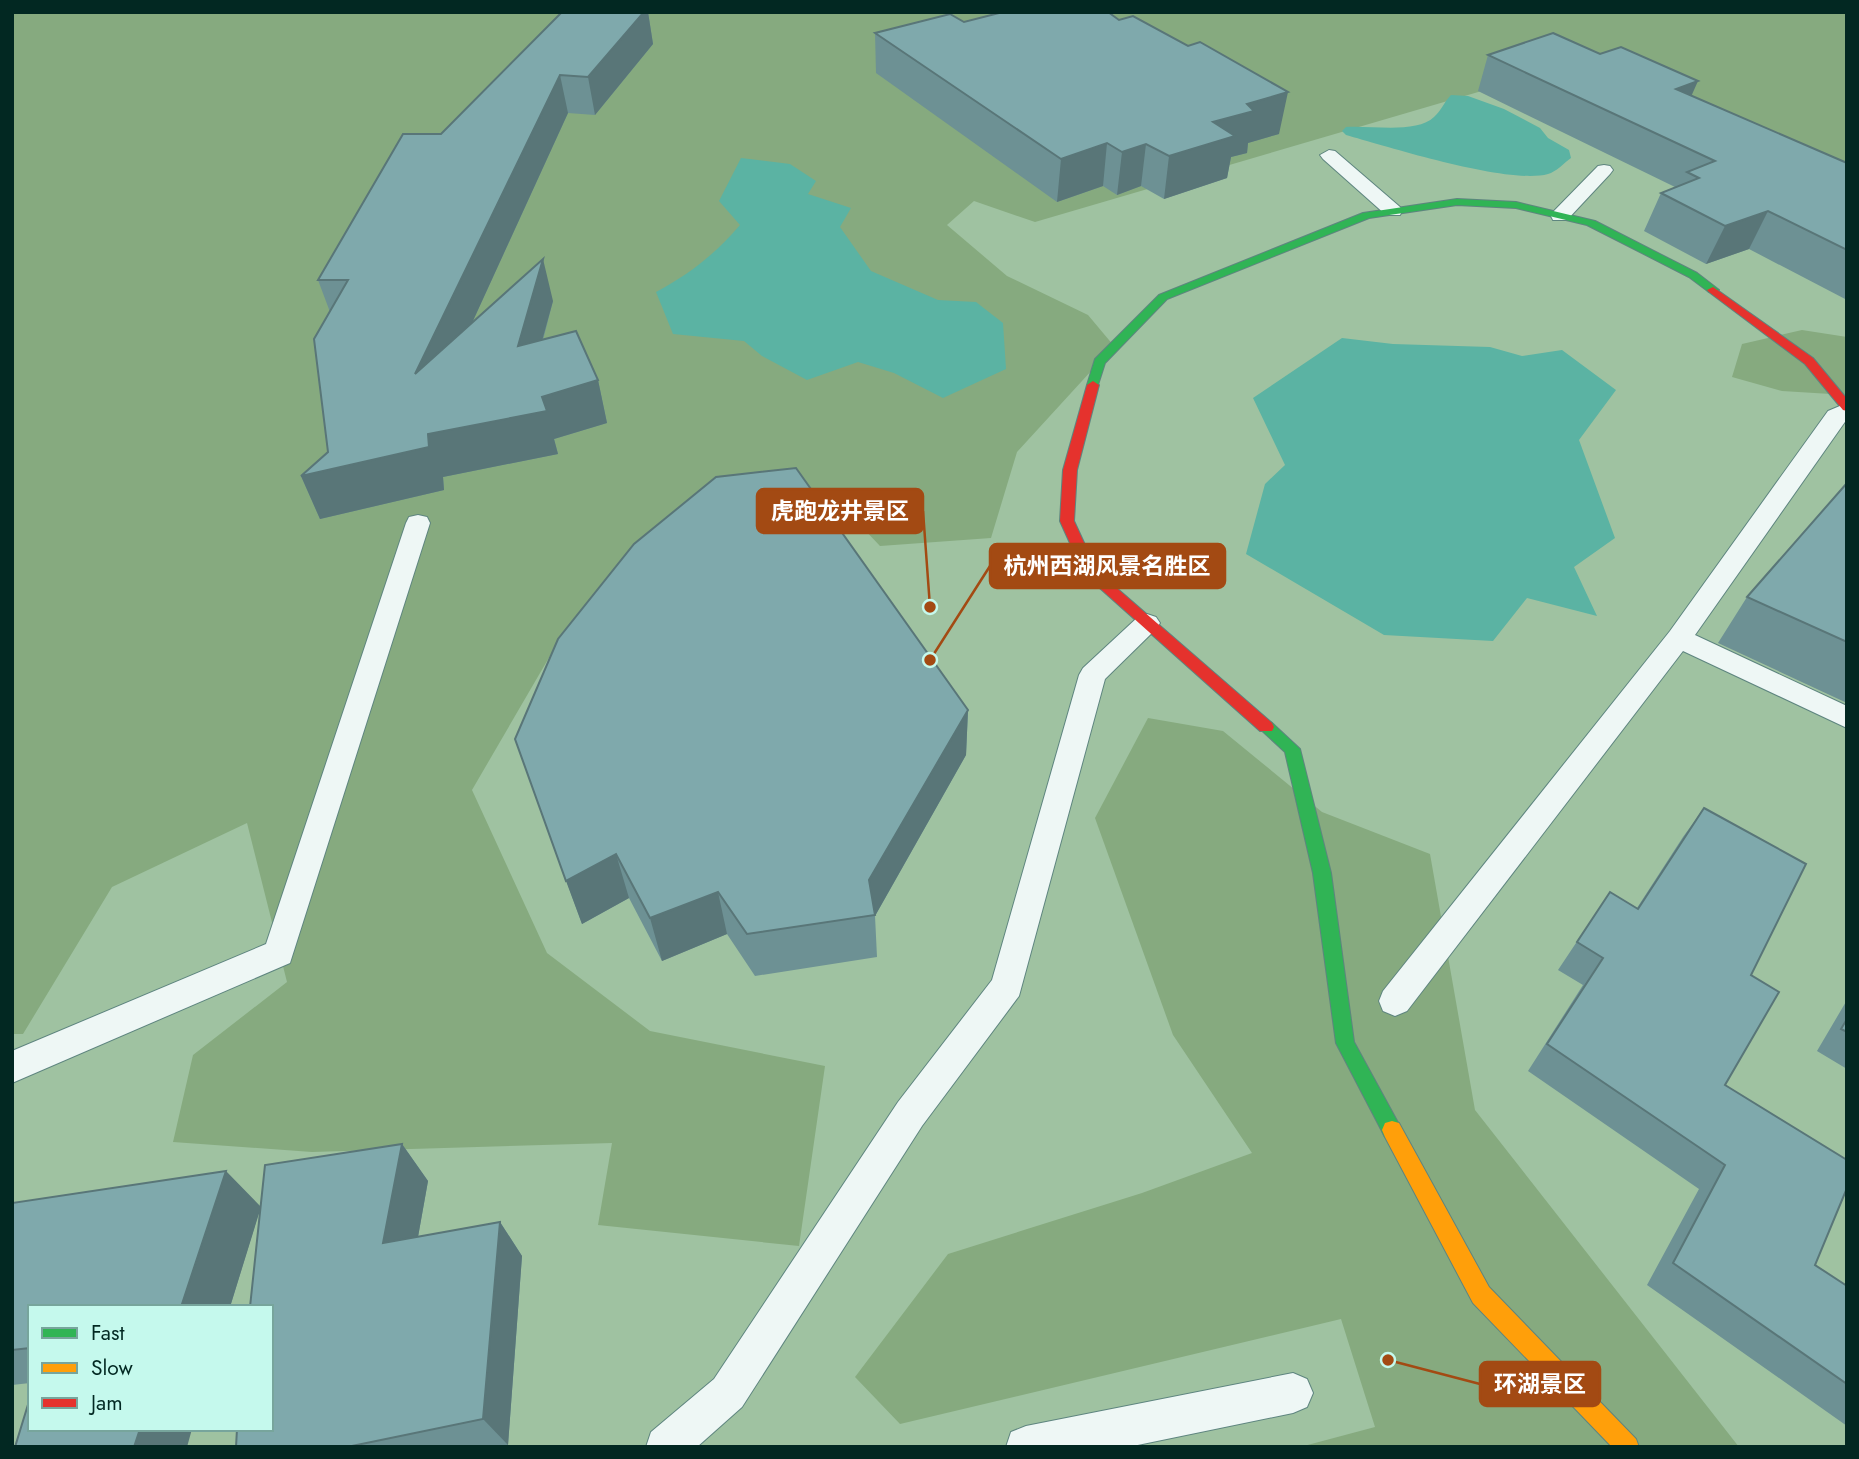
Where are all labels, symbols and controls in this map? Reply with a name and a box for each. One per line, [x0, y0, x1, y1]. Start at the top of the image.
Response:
callout: 虎跑龙井景区 [757, 489, 923, 533]
text: 虎跑龙井景区 [771, 494, 909, 528]
callout: 杭州西湖风景名胜区 [990, 544, 1225, 588]
text: 杭州西湖风景名胜区 [1004, 549, 1211, 583]
legend [28, 1305, 273, 1431]
text: Fast [91, 1318, 124, 1348]
text: Slow [91, 1353, 133, 1383]
callout: 环湖景区 [1480, 1362, 1600, 1406]
text: 环湖景区 [1494, 1367, 1586, 1401]
text: Jam [88, 1388, 123, 1418]

